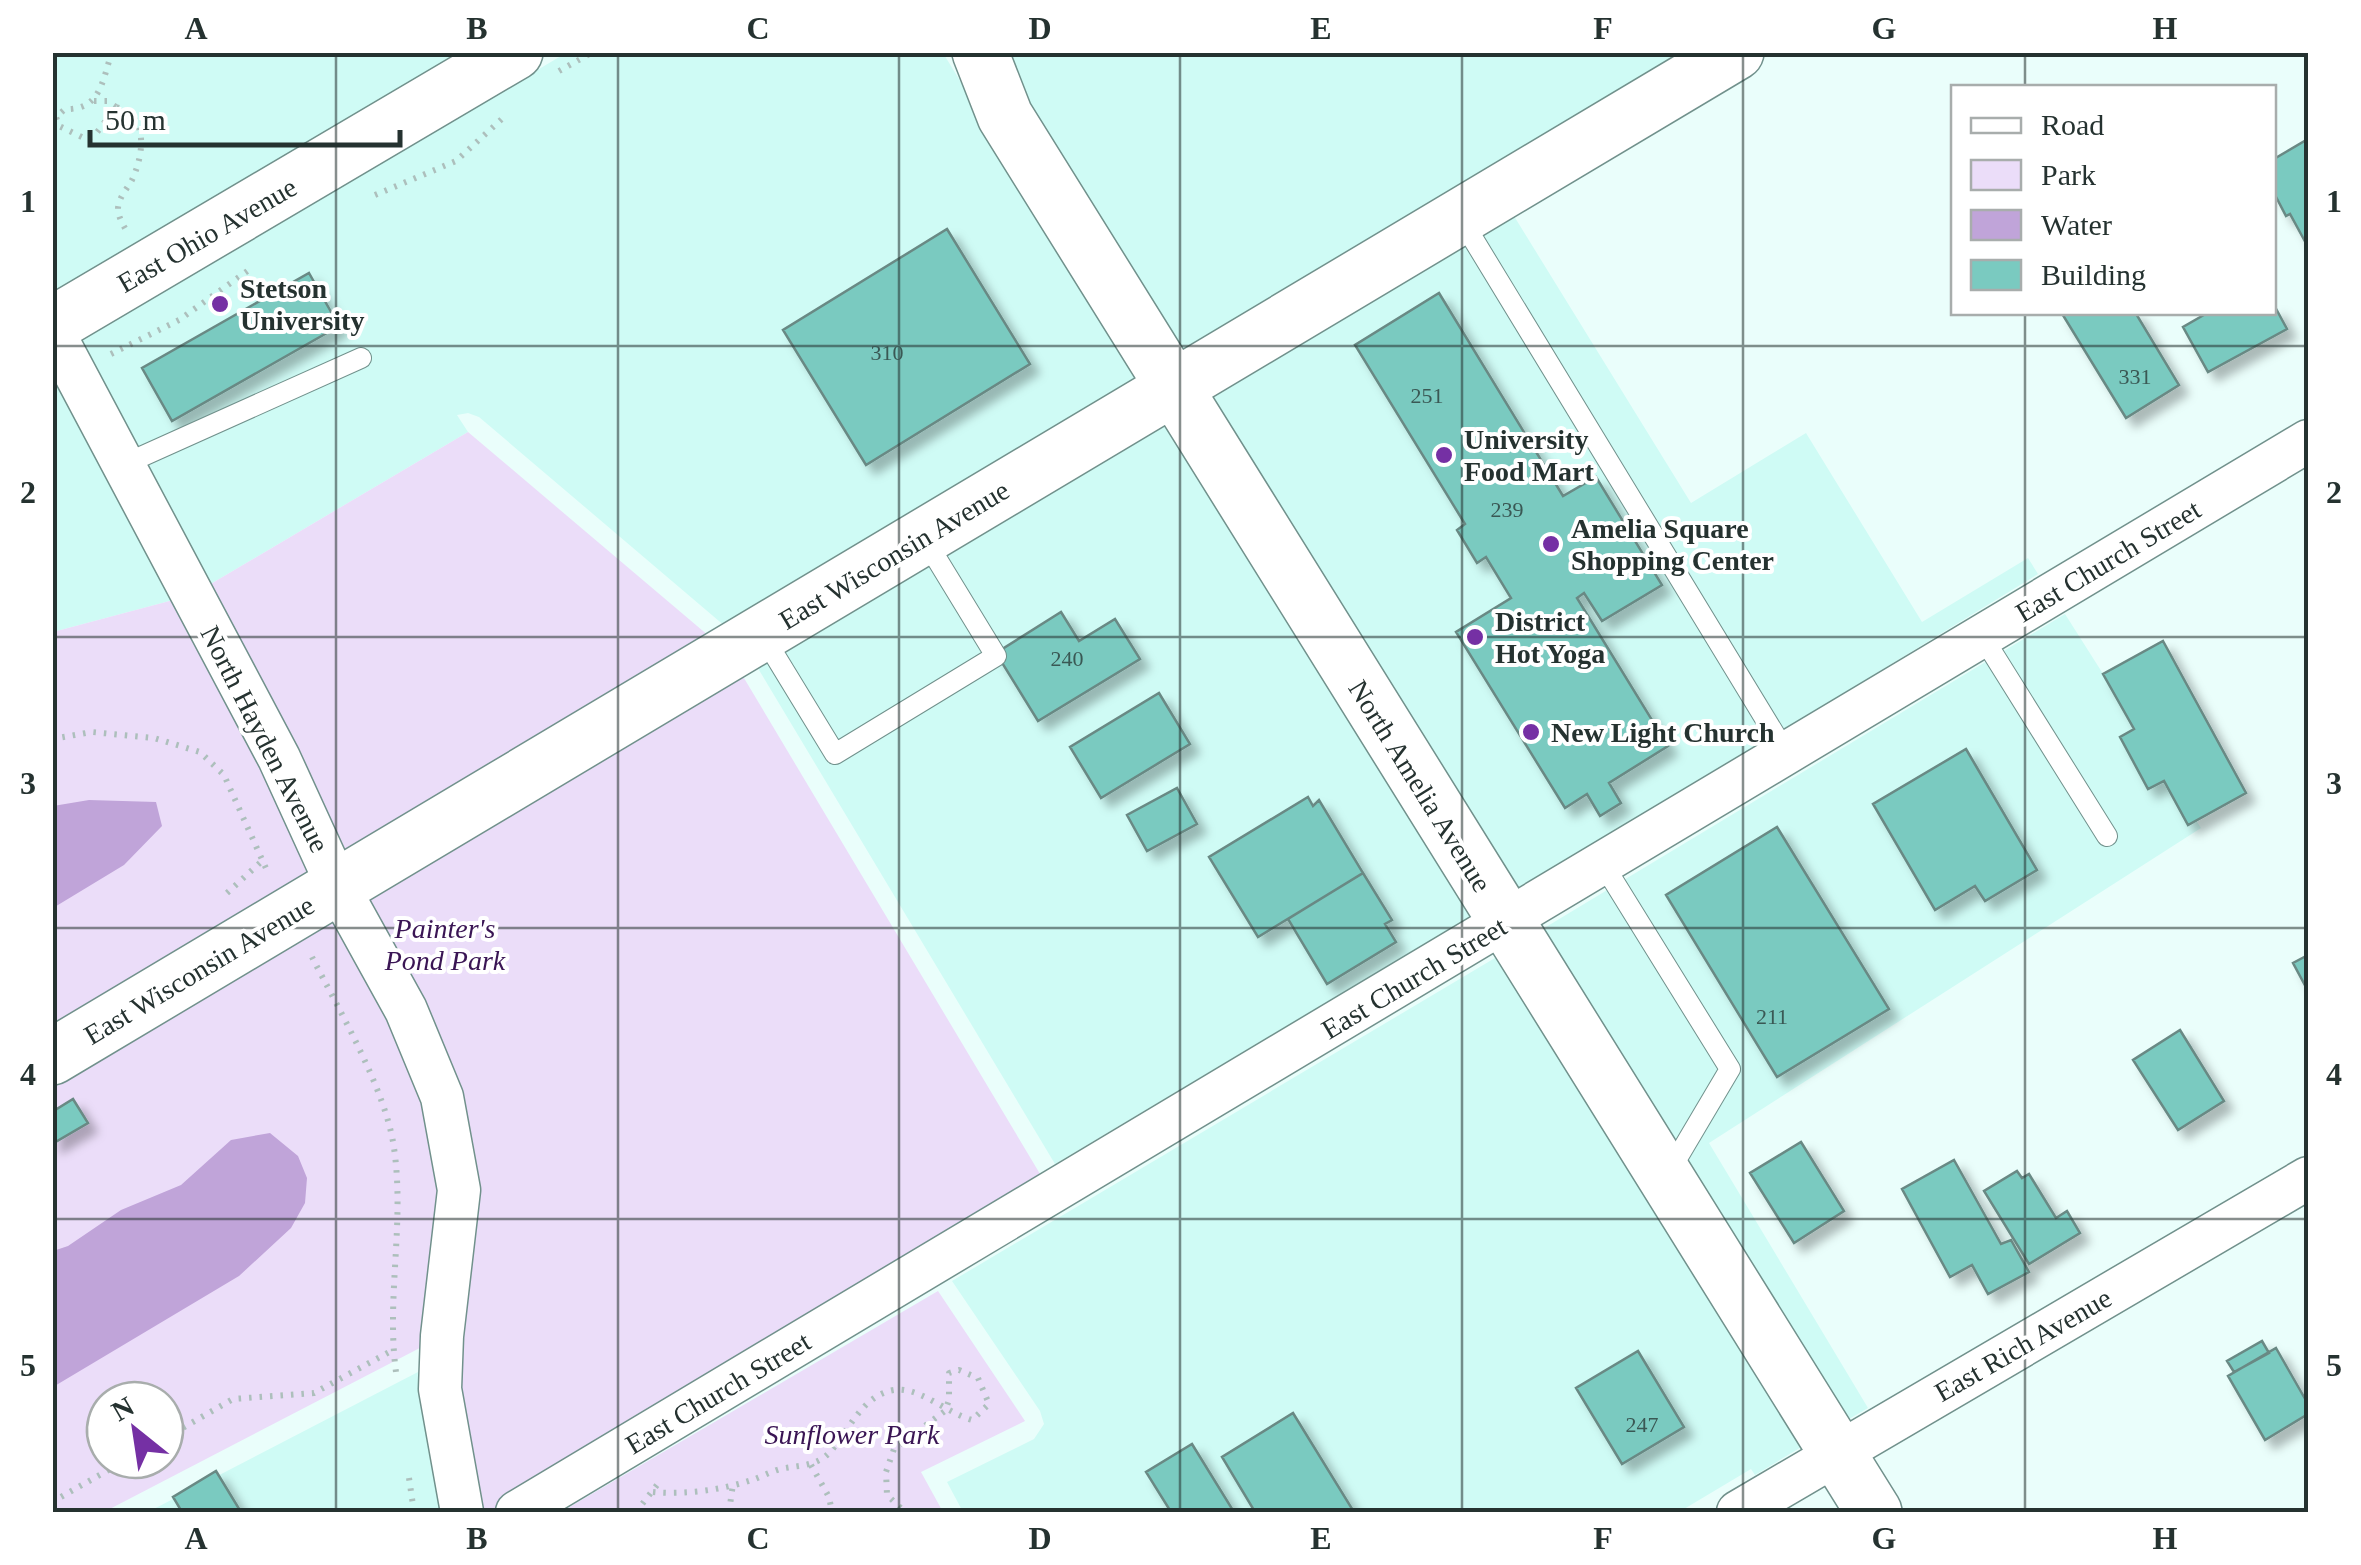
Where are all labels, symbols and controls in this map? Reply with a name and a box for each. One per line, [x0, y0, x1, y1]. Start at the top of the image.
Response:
text: A [184, 10, 208, 46]
text: B [466, 10, 488, 46]
text: C [746, 10, 770, 46]
text: D [1028, 10, 1052, 46]
text: E [1310, 10, 1332, 46]
text: F [1593, 10, 1613, 46]
text: G [1872, 10, 1897, 46]
text: H [2153, 10, 2178, 46]
scale bar [90, 85, 400, 147]
legend [1951, 85, 2276, 315]
text: 50 m [105, 103, 166, 136]
text: Road [2041, 108, 2104, 141]
text: Park [2041, 158, 2096, 191]
street label: East Ohio Avenue [112, 171, 302, 299]
text: 1 [20, 183, 36, 219]
text: 1 [2326, 183, 2342, 219]
text: Water [2041, 208, 2112, 241]
text: Building [2041, 258, 2146, 291]
place label: Stetson University [240, 273, 364, 336]
marker: Stetson University [209, 293, 231, 315]
house number: 310 [871, 340, 904, 365]
house number: 331 [2119, 364, 2152, 389]
house number: 251 [1411, 383, 1444, 408]
place label: University Food Mart [1464, 424, 1595, 487]
marker: University Food Mart [1433, 444, 1455, 466]
text: 2 [20, 474, 36, 510]
street label: East Wisconsin Avenue [774, 474, 1014, 636]
text: 2 [2326, 474, 2342, 510]
street label: East Church Street [2010, 494, 2206, 628]
house number: 239 [1491, 497, 1524, 522]
place label: Amelia Square Shopping Center [1571, 513, 1774, 576]
marker: Amelia Square Shopping Center [1540, 533, 1562, 555]
place label: District Hot Yoga [1495, 606, 1605, 669]
street label: North Hayden Avenue [194, 621, 336, 857]
marker: District Hot Yoga [1464, 626, 1486, 648]
house number: 240 [1051, 646, 1084, 671]
street label: North Amelia Avenue [1342, 674, 1498, 898]
place label: New Light Church [1551, 717, 1775, 748]
marker: New Light Church [1520, 721, 1542, 743]
text: 3 [20, 765, 36, 801]
text: 3 [2326, 765, 2342, 801]
street label: East Wisconsin Avenue [79, 889, 319, 1051]
street label: East Church Street [1316, 911, 1512, 1045]
park label: Painter's Pond Park [384, 913, 506, 976]
house number: 211 [1756, 1004, 1788, 1029]
text: 4 [20, 1056, 36, 1092]
text: 4 [2326, 1056, 2342, 1092]
street label: East Rich Avenue [1929, 1282, 2117, 1408]
street label: East Church Street [620, 1326, 816, 1460]
text: 5 [20, 1347, 36, 1383]
text: 5 [2326, 1347, 2342, 1383]
north arrow [85, 1380, 185, 1480]
text: N [106, 1390, 139, 1427]
house number: 247 [1626, 1412, 1659, 1437]
park label: Sunflower Park [765, 1419, 940, 1450]
text: A [184, 1520, 208, 1556]
text: B [466, 1520, 488, 1556]
text: C [746, 1520, 770, 1556]
text: D [1028, 1520, 1052, 1556]
text: E [1310, 1520, 1332, 1556]
text: F [1593, 1520, 1613, 1556]
text: G [1872, 1520, 1897, 1556]
text: H [2153, 1520, 2178, 1556]

